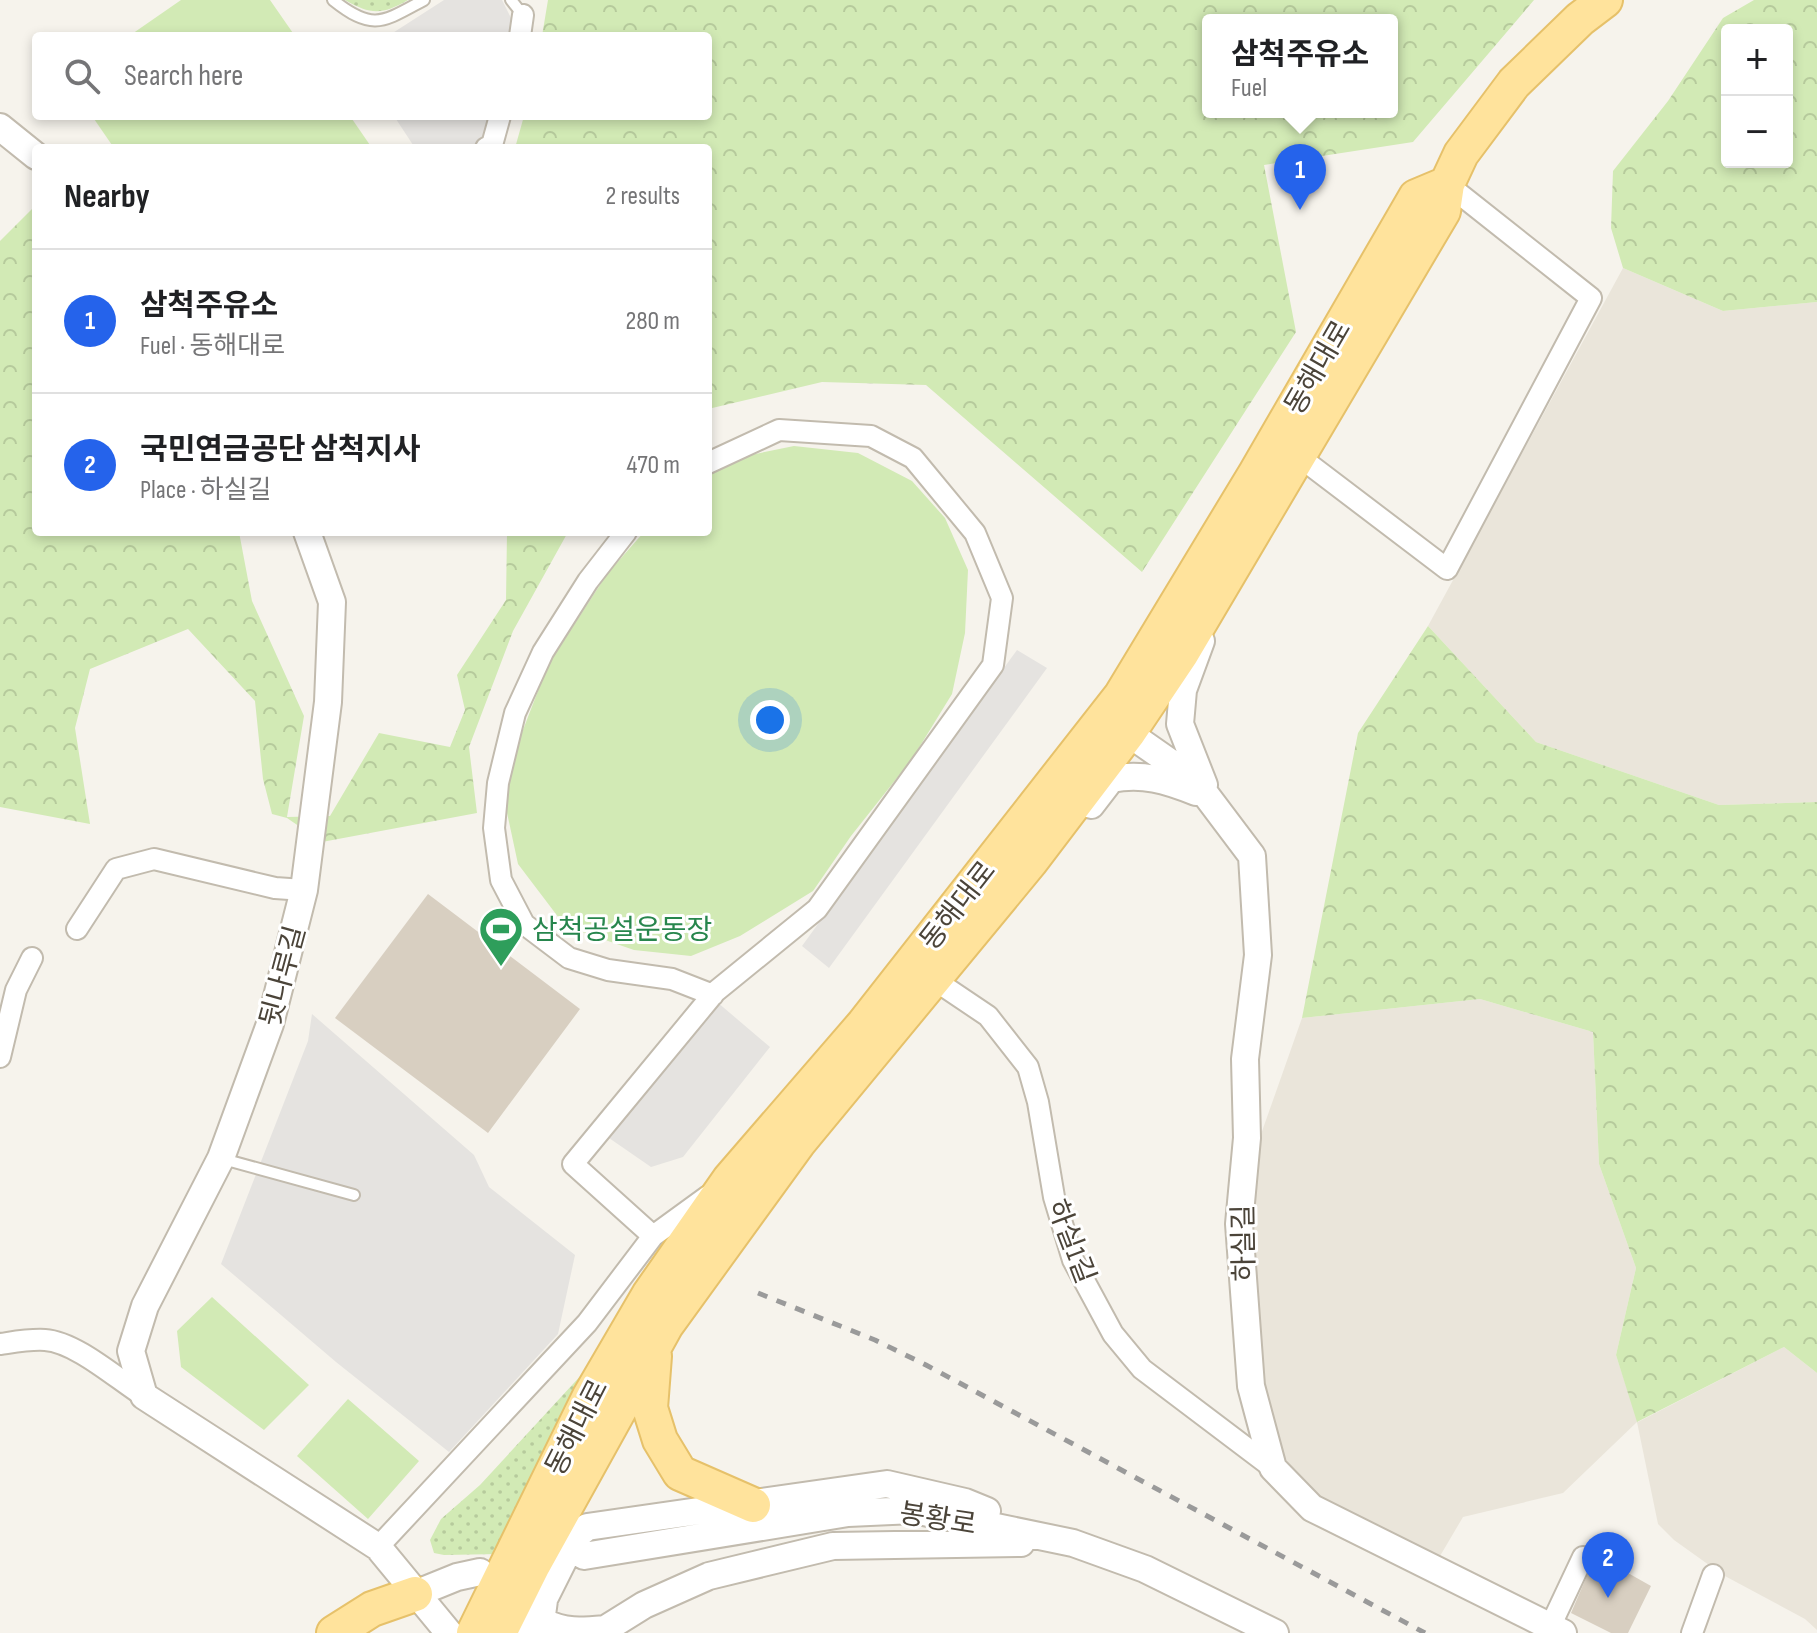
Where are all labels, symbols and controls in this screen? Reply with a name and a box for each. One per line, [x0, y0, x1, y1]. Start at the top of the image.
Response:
popup [1202, 14, 1398, 118]
map controls [1721, 24, 1793, 168]
button: + [1721, 24, 1793, 96]
search box [32, 32, 712, 120]
text: 삼척주유소 [1231, 37, 1369, 73]
icon: search [60, 54, 104, 98]
text: Search here [124, 58, 243, 94]
text: Fuel [1231, 73, 1267, 104]
button: − [1721, 96, 1793, 168]
pin: 1 [1274, 144, 1326, 210]
text: Nearby [64, 176, 150, 217]
text: 2 results [606, 181, 680, 212]
text: 삼척주유소 [140, 288, 278, 324]
text: 1 [85, 306, 95, 337]
text: 280 m [625, 306, 680, 337]
street label: 동해대로 [1278, 315, 1358, 421]
text: Fuel · 동해대로 [140, 331, 285, 362]
text: 국민연금공단 삼척지사 [140, 432, 421, 468]
text: 2 [84, 450, 96, 481]
text: 470 m [627, 450, 680, 481]
text: Place · 하실길 [140, 475, 272, 506]
your location [750, 700, 790, 740]
street label: 동해대로 [913, 855, 1003, 957]
sports icon: 삼척공설운동장 [477, 905, 525, 968]
place label: 삼척공설운동장 [532, 914, 712, 947]
street label: 뒷나루길 [254, 922, 313, 1030]
street label: 하실1길 [1040, 1195, 1102, 1288]
street label: 하실길 [1227, 1204, 1262, 1282]
street label: 동해대로 [539, 1374, 615, 1481]
street label: 봉황로 [897, 1497, 979, 1542]
pin: 2 [1582, 1532, 1634, 1598]

